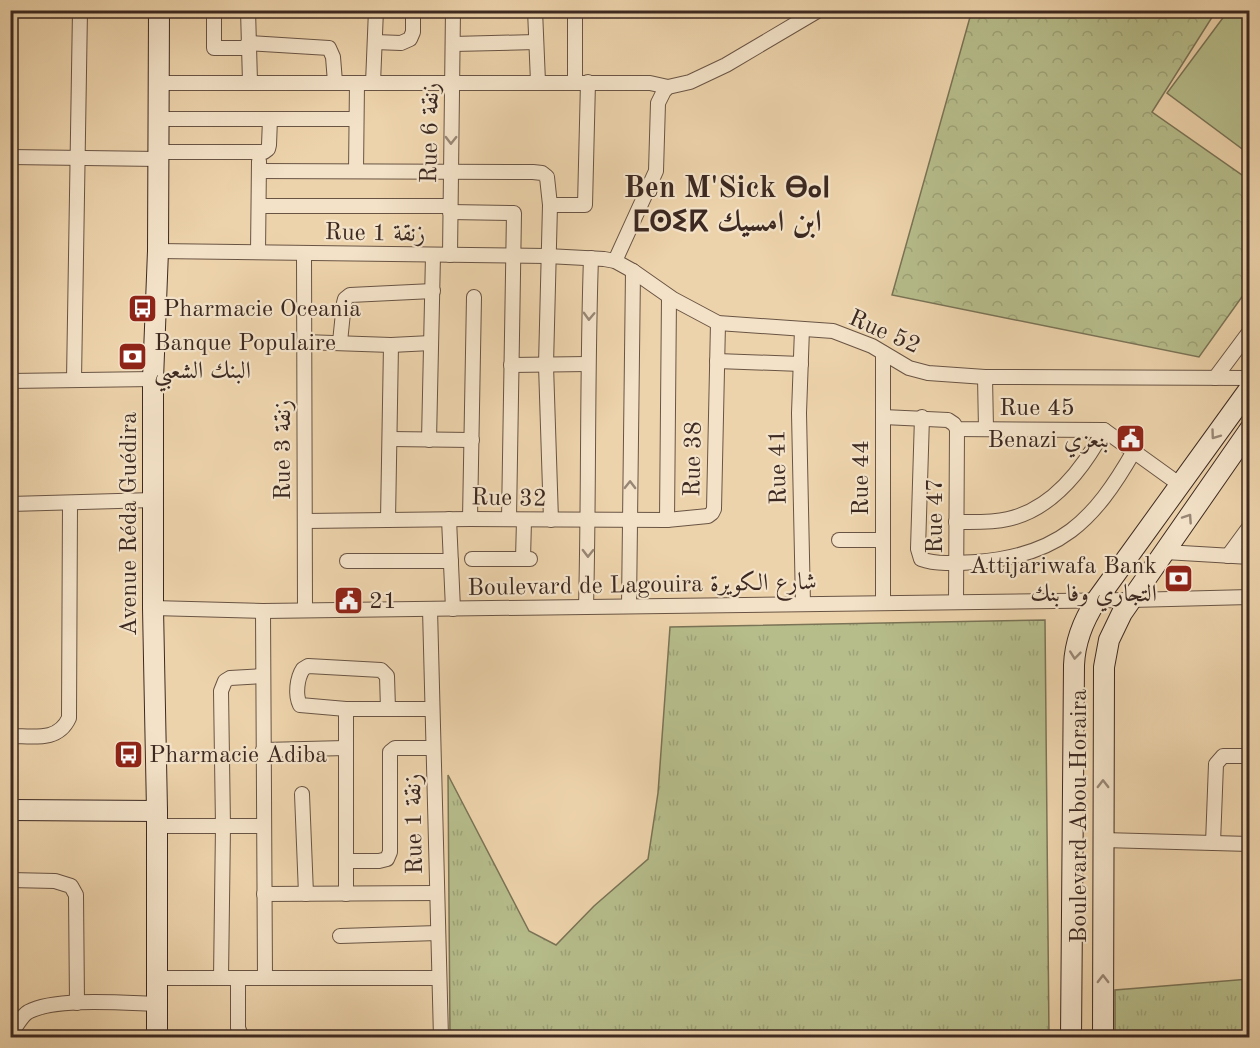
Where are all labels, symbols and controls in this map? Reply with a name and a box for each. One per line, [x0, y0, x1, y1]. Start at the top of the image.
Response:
street label: Rue 6 زنقة [418, 82, 444, 184]
one-way arrow [445, 136, 457, 145]
district label: Ben M'Sick ⴱⴰⵏ ⵎⵙⵉⴽ ابن امسيك [624, 174, 830, 239]
street label: Rue 1 زنقة [324, 221, 426, 247]
bus stop icon: Pharmacie Oceania [126, 292, 158, 324]
place label: Pharmacie Oceania [163, 298, 361, 322]
street label: Rue 52 [845, 306, 924, 359]
one-way arrow [583, 312, 596, 321]
place label: Banque Populaire البنك الشعبي [154, 332, 336, 392]
bank icon: Banque Populaire البنك الشعبي [117, 340, 149, 372]
street label: Rue 45 [999, 397, 1075, 421]
street label: Rue 3 زنقة [272, 400, 296, 500]
street label: Avenue Réda Guédira [118, 412, 142, 636]
street label: Rue 38 [681, 421, 707, 497]
public building icon: Benazi بنعزي [1114, 423, 1146, 455]
one-way arrow [1211, 428, 1222, 439]
street label: Rue 41 [766, 429, 792, 505]
place label: Benazi بنعزي [988, 429, 1109, 458]
street label: Rue 44 [850, 440, 874, 516]
street label: Rue 47 [924, 478, 948, 554]
one-way arrow [624, 480, 636, 489]
street label: Rue 32 [471, 486, 547, 512]
one-way arrow [1181, 514, 1192, 525]
one-way arrow [581, 549, 594, 558]
place label: Attijariwafa Bank التجاري وفا بنك [969, 555, 1157, 612]
bank icon: Attijariwafa Bank التجاري وفا بنك [1162, 563, 1194, 595]
street label: Boulevard de Lagouira شارع الكويرة [467, 569, 817, 607]
public building icon: 21 [332, 584, 364, 616]
place label: 21 [369, 590, 397, 614]
one-way arrow [1069, 650, 1082, 660]
street label: Boulevard Abou Horaira [1068, 689, 1092, 943]
bus stop icon: Pharmacie Adiba [112, 738, 144, 770]
place label: Pharmacie Adiba [149, 744, 327, 768]
street label: Rue 1 زنقة [402, 773, 428, 875]
one-way arrow [1097, 780, 1109, 789]
one-way arrow [1097, 975, 1109, 984]

